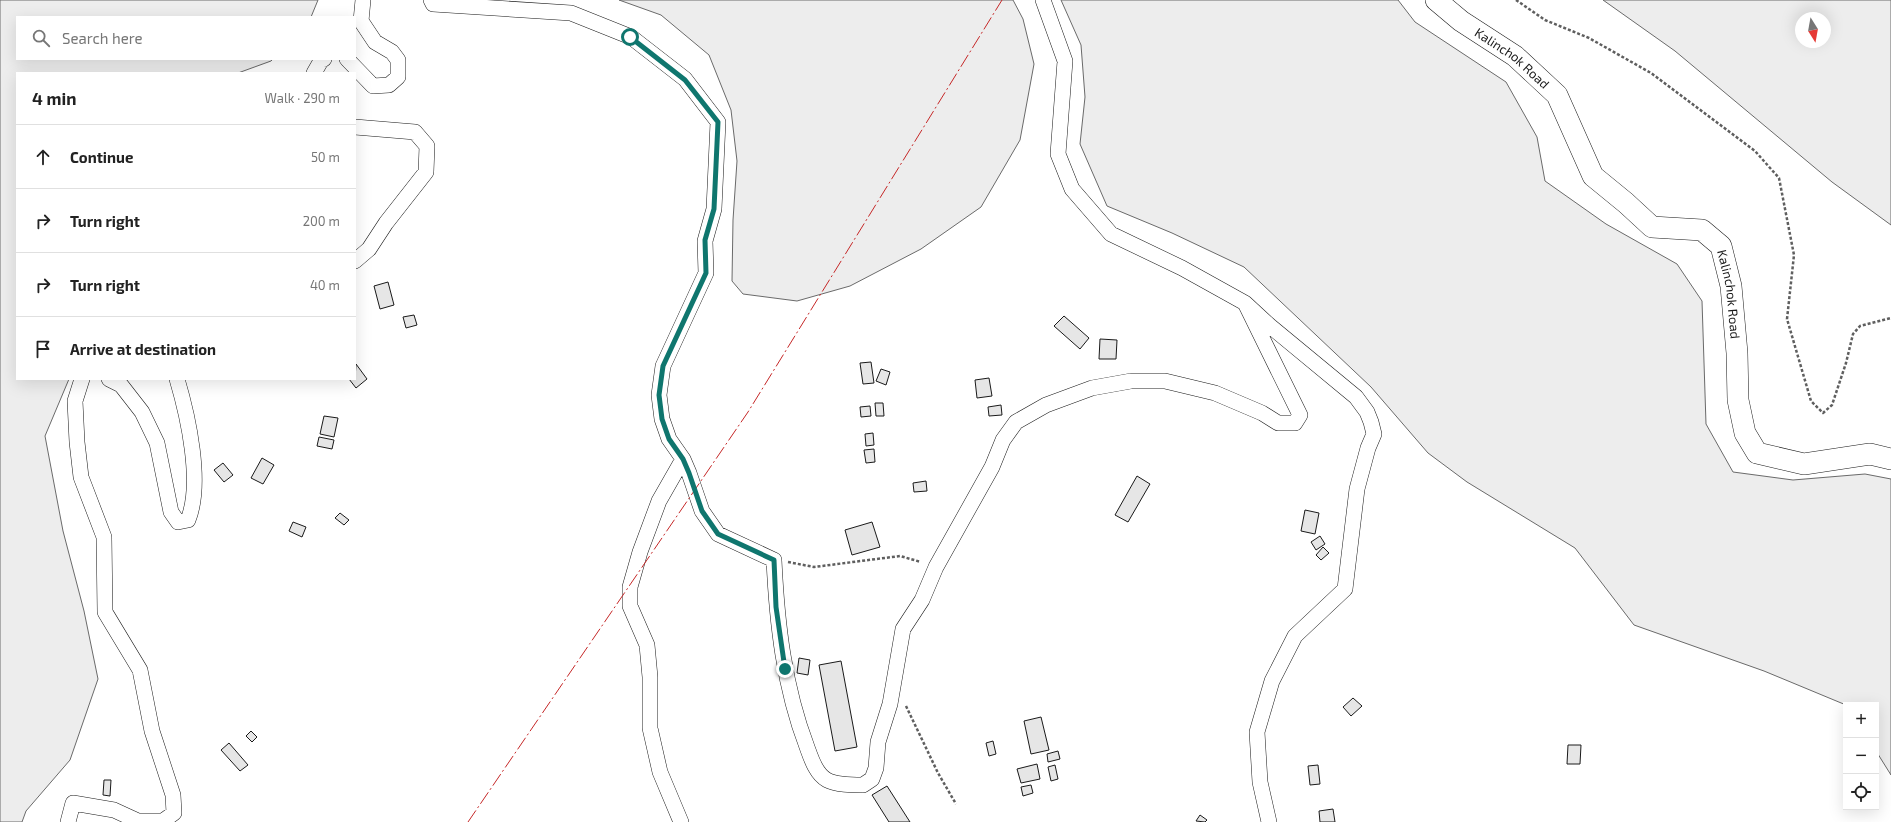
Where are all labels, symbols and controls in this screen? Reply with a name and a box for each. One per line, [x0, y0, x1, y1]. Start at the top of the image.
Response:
north arrow [1795, 12, 1831, 48]
search box [16, 16, 356, 60]
street label: Kalinchok Road [1472, 24, 1553, 92]
icon: search [30, 27, 52, 49]
route start [621, 28, 639, 46]
text: Search here [62, 29, 143, 47]
text: 4 min [32, 88, 76, 108]
text: Walk · 290 m [265, 90, 340, 106]
icon: ahead [32, 146, 54, 168]
text: Continue [70, 148, 133, 166]
text: 50 m [311, 149, 340, 165]
icon: right [32, 210, 54, 232]
text: Turn right [70, 212, 140, 230]
text: 200 m [303, 213, 340, 229]
street label: Kalinchok Road [1714, 248, 1744, 339]
icon: right [32, 274, 54, 296]
text: Turn right [70, 276, 140, 294]
text: 40 m [310, 277, 340, 293]
icon: arrive [32, 338, 54, 360]
text: Arrive at destination [70, 340, 216, 358]
route end [776, 660, 794, 678]
map controls [1843, 702, 1879, 810]
button: + [1843, 702, 1879, 738]
button: − [1843, 738, 1879, 774]
button: locate [1843, 774, 1879, 810]

